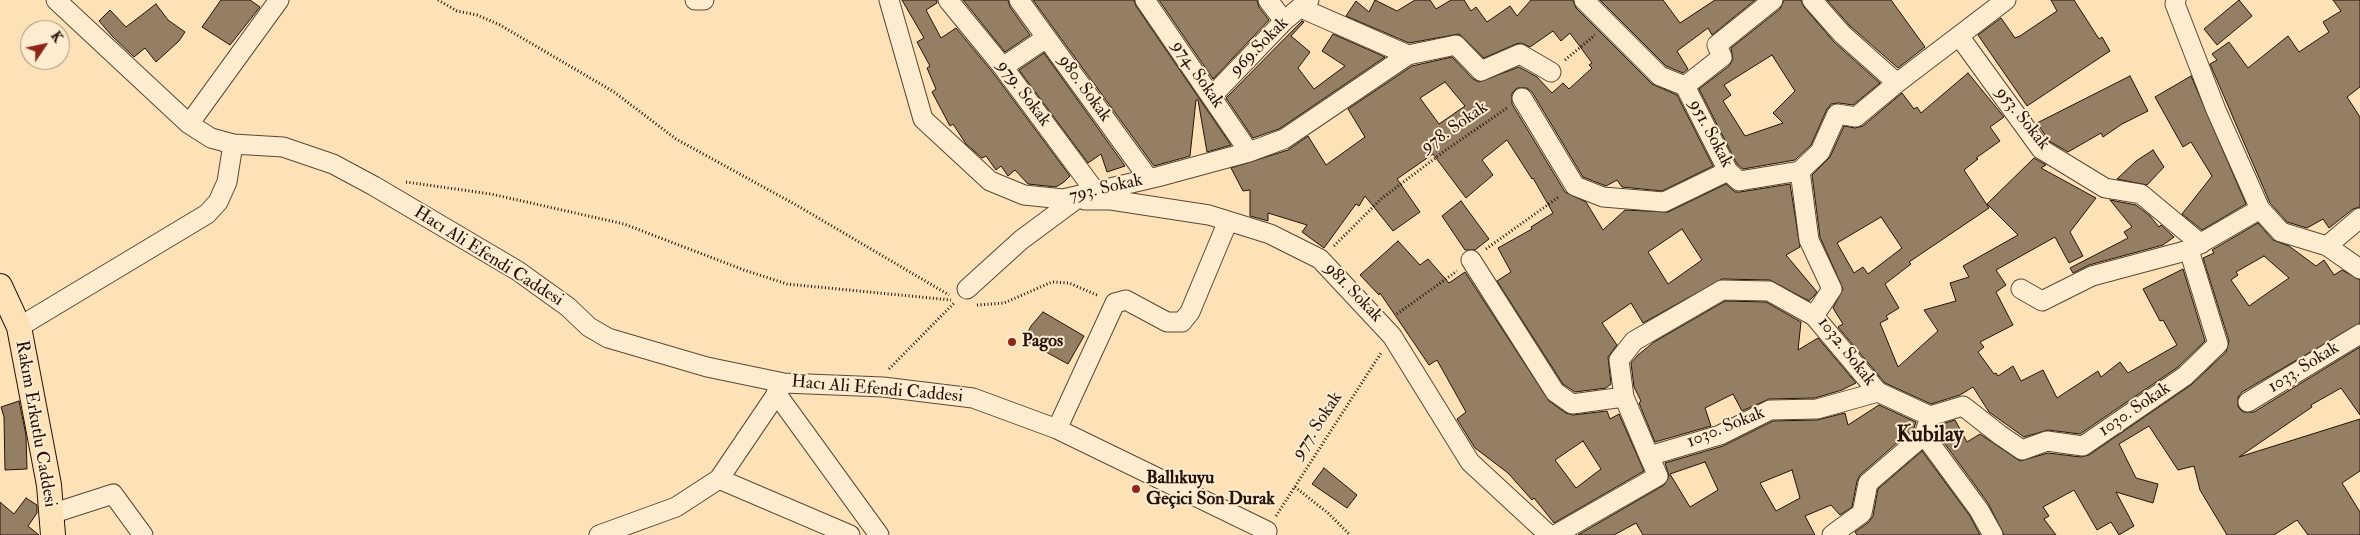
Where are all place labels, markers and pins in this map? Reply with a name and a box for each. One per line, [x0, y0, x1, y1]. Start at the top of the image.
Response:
place label: Pagos [1022, 331, 1063, 353]
marker: Pagos [1006, 336, 1018, 348]
place label: Ballıkuyu Geçici Son Durak [1146, 468, 1275, 510]
marker: Ballıkuyu Geçici Son Durak [1130, 483, 1142, 495]

